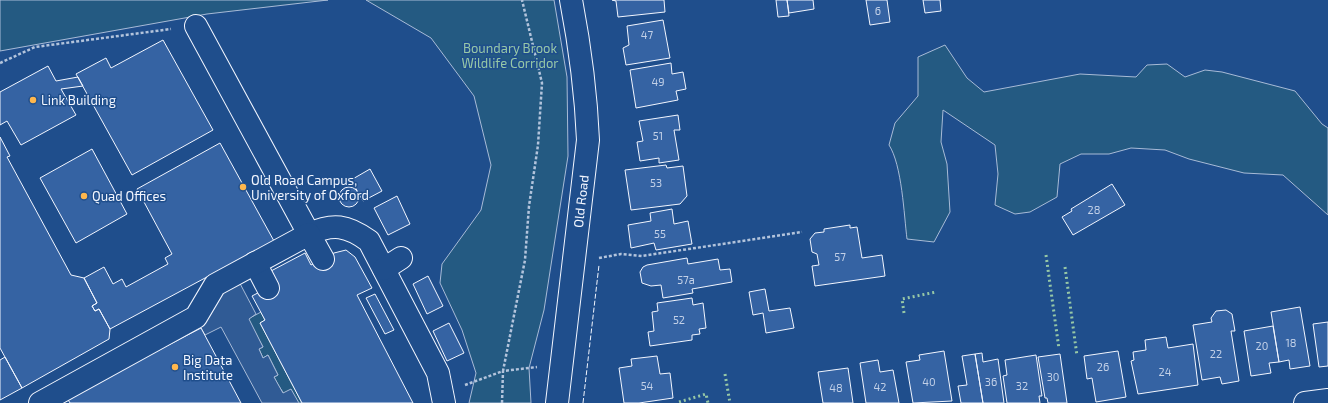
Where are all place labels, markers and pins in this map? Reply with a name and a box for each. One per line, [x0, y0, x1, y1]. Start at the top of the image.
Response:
place label: Link Building [41, 92, 116, 108]
marker: Link Building [28, 95, 38, 105]
place label: Old Road Campus, University of Oxford [251, 172, 369, 203]
marker: Old Road Campus, University of Oxford [238, 182, 248, 192]
place label: Quad Offices [92, 188, 166, 204]
marker: Quad Offices [79, 191, 89, 201]
place label: Big Data Institute [183, 352, 233, 383]
marker: Big Data Institute [170, 362, 180, 372]

